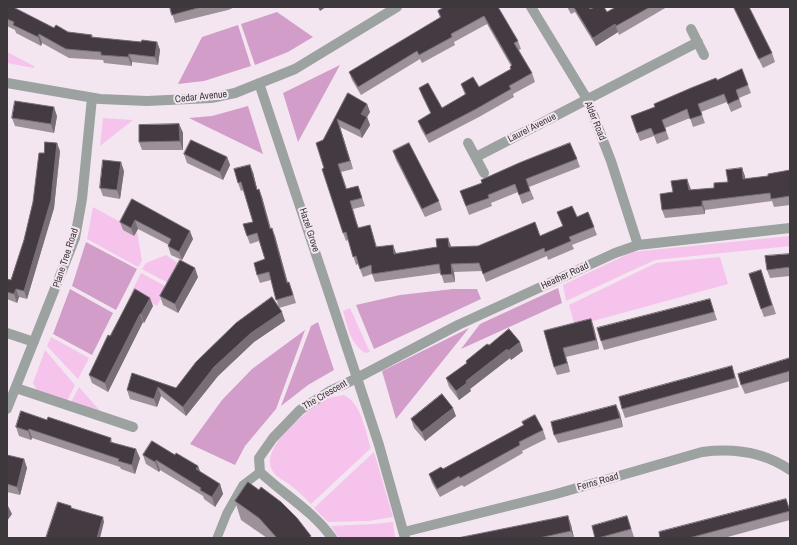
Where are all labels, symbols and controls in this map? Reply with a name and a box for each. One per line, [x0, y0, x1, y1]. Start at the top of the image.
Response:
street label: Cedar Avenue [174, 88, 228, 106]
street label: Alder Road [582, 100, 608, 142]
street label: Laurel Avenue [506, 111, 558, 145]
street label: Hazel Grove [296, 206, 322, 254]
street label: Plane Tree Road [51, 227, 81, 289]
street label: Heather Road [539, 260, 591, 292]
street label: The Crescent [301, 377, 349, 413]
street label: Ferns Road [576, 470, 620, 494]

